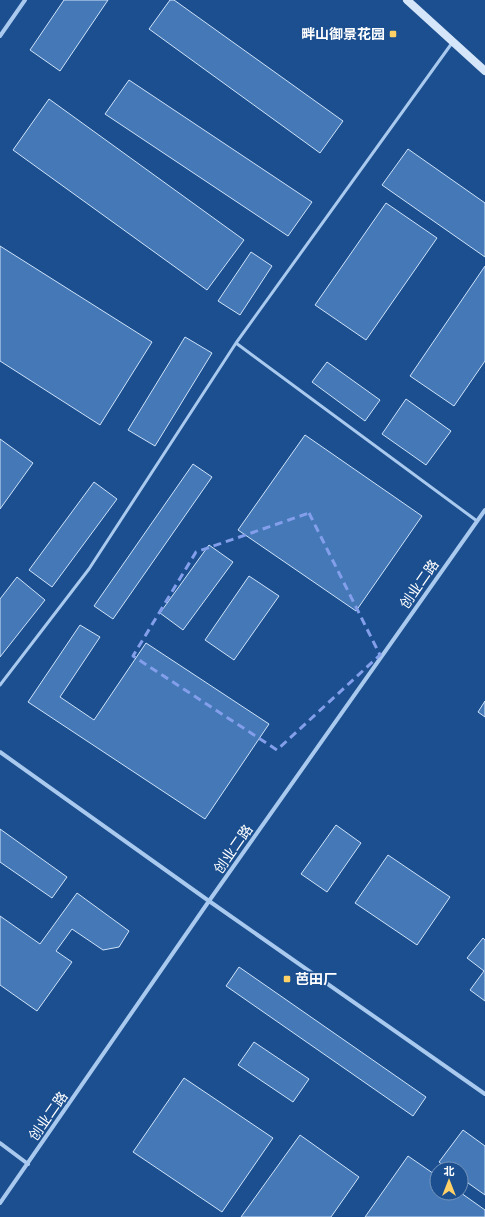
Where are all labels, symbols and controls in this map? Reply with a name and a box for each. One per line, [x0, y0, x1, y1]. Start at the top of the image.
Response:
place label: 畔山御景花园 [301, 26, 385, 43]
marker: 畔山御景花园 [388, 29, 398, 39]
street label: 创业二路 [396, 556, 442, 612]
street label: 创业二路 [210, 821, 256, 877]
place label: 芭田厂 [295, 971, 337, 988]
marker: 芭田厂 [282, 974, 292, 984]
street label: 创业二路 [25, 1088, 71, 1144]
north arrow [429, 1161, 469, 1201]
text: 北 [444, 1165, 455, 1178]

